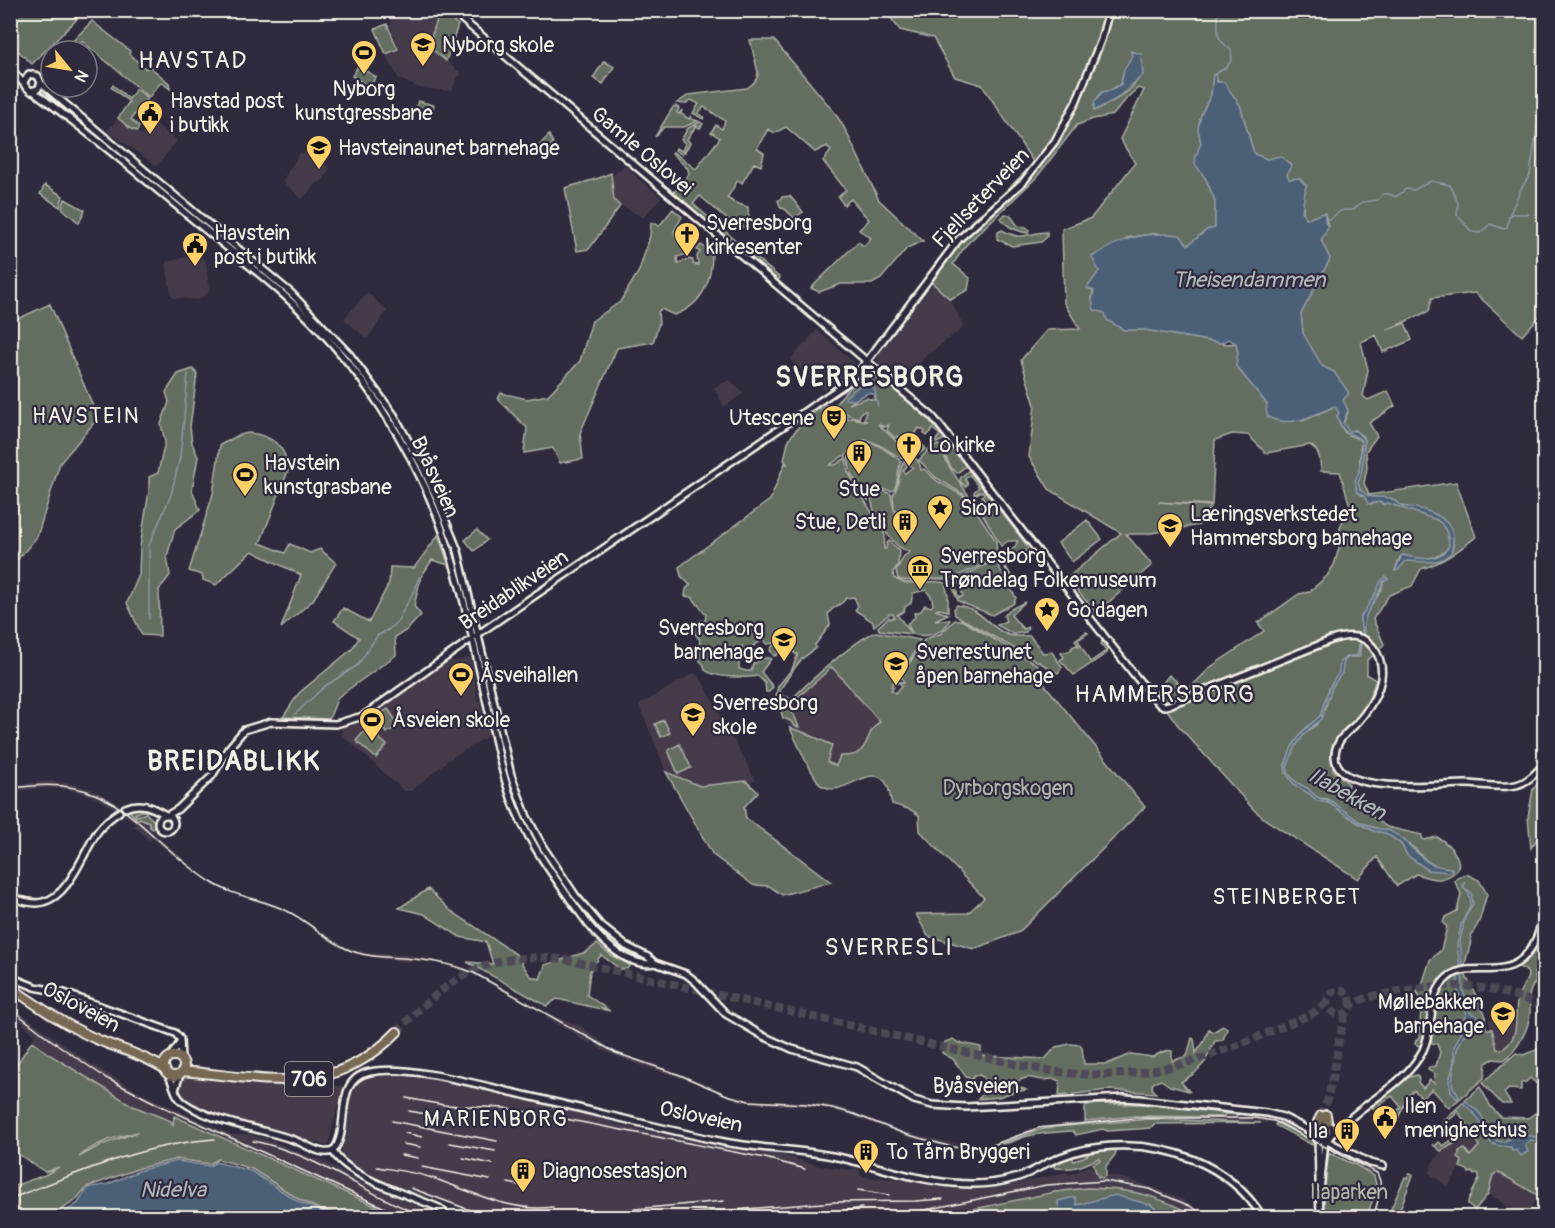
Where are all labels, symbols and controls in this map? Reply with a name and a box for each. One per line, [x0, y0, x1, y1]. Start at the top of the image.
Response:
school or university icon: Nyborg skole [408, 30, 438, 68]
place label: Nyborg skole [442, 32, 555, 59]
sports icon: Nyborg kunstgressbane [349, 38, 379, 76]
north arrow [39, 39, 99, 99]
district label: HAVSTAD [138, 46, 248, 75]
text: N [70, 66, 92, 86]
place label: Nyborg kunstgressbane [295, 76, 433, 127]
place label: Havstad post i butikk [170, 88, 285, 139]
public building icon: Havstad post i butikk [135, 98, 165, 136]
street label: Gamle Oslovei [586, 101, 699, 202]
school or university icon: Havsteinaunet barnehage [304, 133, 334, 171]
place label: Havsteinaunet barnehage [338, 135, 560, 162]
street label: Fjellseterveien [926, 142, 1036, 254]
place label: Sverresborg kirkesenter [706, 210, 812, 261]
place label: Havstein post i butikk [214, 220, 317, 271]
church icon: Sverresborg kirkesenter [672, 220, 702, 258]
public building icon: Havstein post i butikk [180, 230, 210, 268]
water label: Theisendammen [1173, 266, 1327, 294]
district label: SVERRESBORG [775, 361, 965, 394]
district label: HAVSTEIN [32, 402, 140, 430]
theatre icon: Utescene [819, 403, 849, 441]
place label: Utescene [729, 405, 815, 432]
church icon: Lo kirke [894, 430, 924, 468]
street label: Byåsveien [404, 432, 466, 522]
place label: Lo kirke [928, 432, 995, 459]
building icon: Stue [844, 438, 874, 476]
place label: Havstein kunstgrasbane [264, 450, 392, 501]
sports icon: Havstein kunstgrasbane [230, 460, 260, 498]
place label: Stue [838, 476, 880, 503]
place icon: Sion [925, 493, 955, 531]
place label: Sion [960, 495, 999, 522]
place label: Læringsverkstedet Hammersborg barnehage [1190, 501, 1413, 552]
building icon: Stue, Detli [890, 507, 920, 545]
place label: Stue, Detli [795, 509, 886, 536]
school or university icon: Læringsverkstedet Hammersborg barnehage [1155, 511, 1185, 549]
place label: Sverresborg Trøndelag Folkemuseum [940, 543, 1157, 594]
street label: Breidablikveien [454, 544, 574, 636]
museum icon: Sverresborg Trøndelag Folkemuseum [905, 553, 935, 591]
place icon: Go'dagen [1032, 595, 1062, 633]
place label: Go'dagen [1066, 597, 1148, 624]
place label: Sverresborg barnehage [658, 615, 765, 666]
school or university icon: Sverresborg barnehage [769, 625, 799, 663]
place label: Sverrestunet åpen barnehage [916, 639, 1054, 690]
school or university icon: Sverrestunet åpen barnehage [881, 649, 911, 687]
sports icon: Åsveihallen [446, 660, 476, 698]
place label: Åsveihallen [480, 661, 579, 689]
district label: HAMMERSBORG [1075, 680, 1255, 709]
place label: Sverresborg skole [712, 690, 818, 741]
school or university icon: Sverresborg skole [678, 700, 708, 738]
sports icon: Åsveien skole [357, 705, 387, 743]
place label: Åsveien skole [392, 706, 511, 734]
district label: BREIDABLIKK [147, 745, 321, 778]
water label: Ilabekken [1303, 761, 1392, 827]
park label: Dyrborgskogen [942, 775, 1074, 802]
district label: STEINBERGET [1213, 883, 1361, 911]
district label: SVERRESLI [825, 933, 953, 962]
street label: Osloveien [37, 975, 125, 1039]
place label: Møllebakken barnehage [1378, 989, 1485, 1040]
school or university icon: Møllebakken barnehage [1488, 999, 1518, 1037]
road number: 706 [285, 1062, 333, 1096]
street label: Byåsveien [933, 1073, 1019, 1100]
place label: Ilen menighetshus [1404, 1093, 1527, 1144]
street label: Osloveien [657, 1095, 745, 1139]
public building icon: Ilen menighetshus [1370, 1103, 1400, 1141]
district label: MARIENBORG [424, 1105, 568, 1133]
building icon: Ila [1332, 1116, 1362, 1154]
place label: Ila [1307, 1118, 1328, 1145]
building icon: To Tårn Bryggeri [851, 1137, 881, 1175]
place label: To Tårn Bryggeri [886, 1139, 1030, 1166]
building icon: Diagnosestasjon [508, 1156, 538, 1194]
place label: Diagnosestasjon [542, 1158, 687, 1185]
water label: Nidelva [140, 1176, 208, 1204]
park label: Ilaparken [1310, 1179, 1388, 1206]

